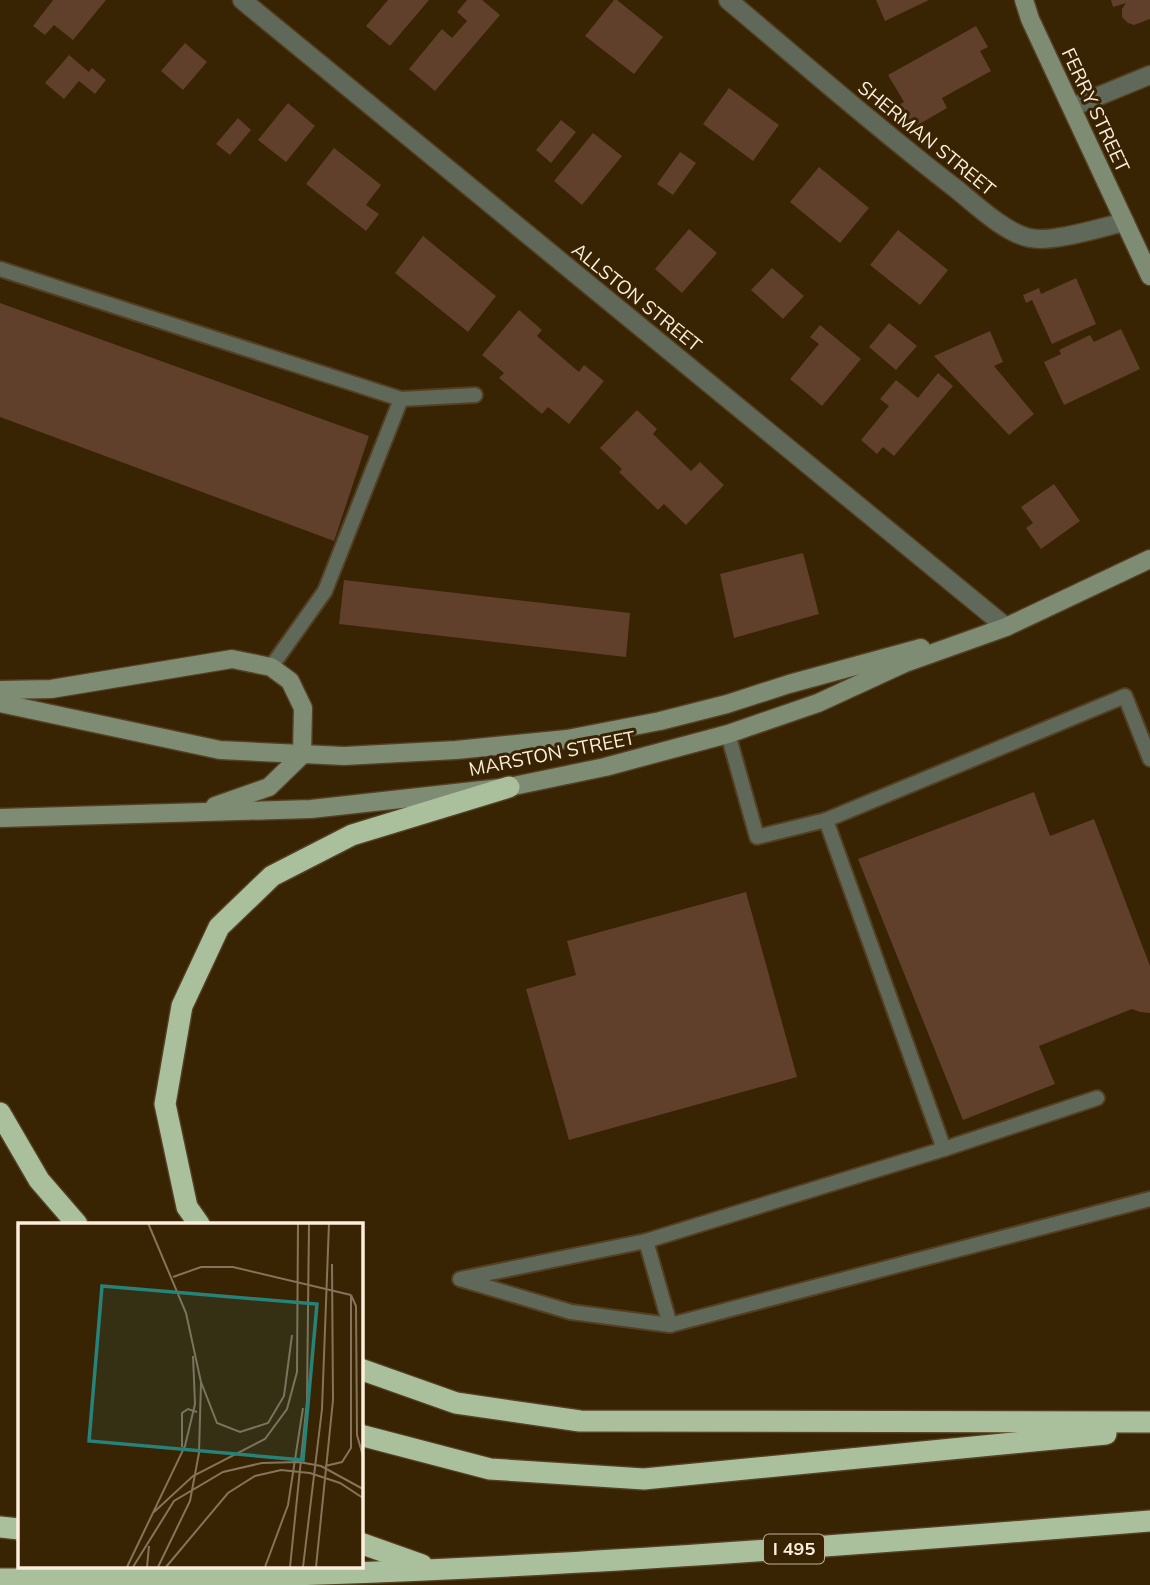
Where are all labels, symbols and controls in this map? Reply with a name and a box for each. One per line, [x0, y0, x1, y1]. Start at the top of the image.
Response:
street label: FERRY STREET [1057, 44, 1135, 176]
street label: SHERMAN STREET [853, 75, 1001, 201]
street label: ALLSTON STREET [567, 237, 707, 357]
street label: MARSTON STREET [467, 725, 638, 781]
inset map [18, 1223, 362, 1568]
road number: I 495 [764, 1534, 824, 1564]

